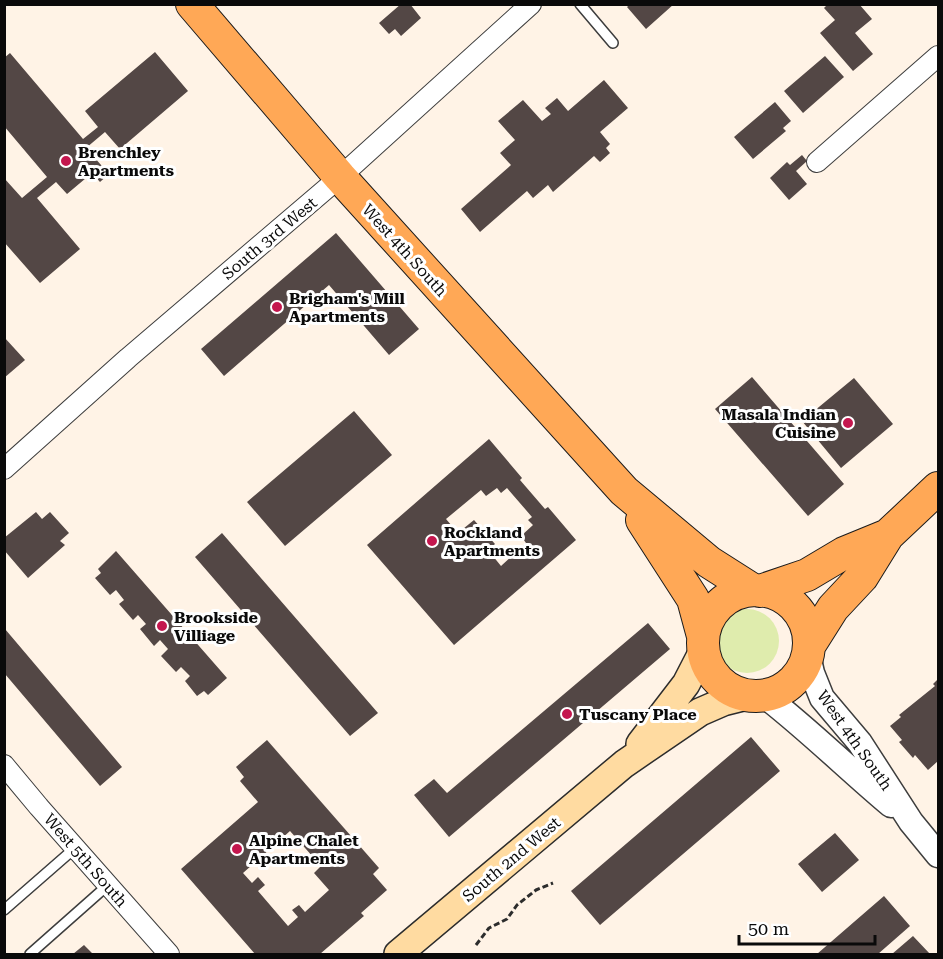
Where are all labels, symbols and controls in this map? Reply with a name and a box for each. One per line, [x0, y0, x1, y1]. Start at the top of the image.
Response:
place label: Brenchley Apartments [78, 143, 174, 180]
marker: Brenchley Apartments [59, 154, 73, 168]
street label: South 3rd West [218, 193, 321, 284]
street label: West 4th South [358, 200, 451, 300]
place label: Brigham's Mill Apartments [289, 289, 405, 326]
marker: Brigham's Mill Apartments [270, 300, 284, 314]
place label: Masala Indian Cuisine [721, 405, 836, 442]
marker: Masala Indian Cuisine [841, 416, 855, 430]
place label: Rockland Apartments [444, 523, 540, 560]
marker: Rockland Apartments [425, 534, 439, 548]
place label: Brookside Villiage [174, 608, 258, 645]
marker: Brookside Villiage [155, 619, 169, 633]
street label: West 4th South [813, 687, 896, 794]
place label: Tuscany Place [579, 705, 697, 724]
marker: Tuscany Place [560, 707, 574, 721]
street label: West 5th South [40, 810, 131, 911]
street label: South 2nd West [459, 813, 564, 906]
place label: Alpine Chalet Apartments [249, 831, 359, 868]
marker: Alpine Chalet Apartments [230, 842, 244, 856]
scale bar [739, 908, 876, 946]
text: 50 m [748, 918, 789, 939]

